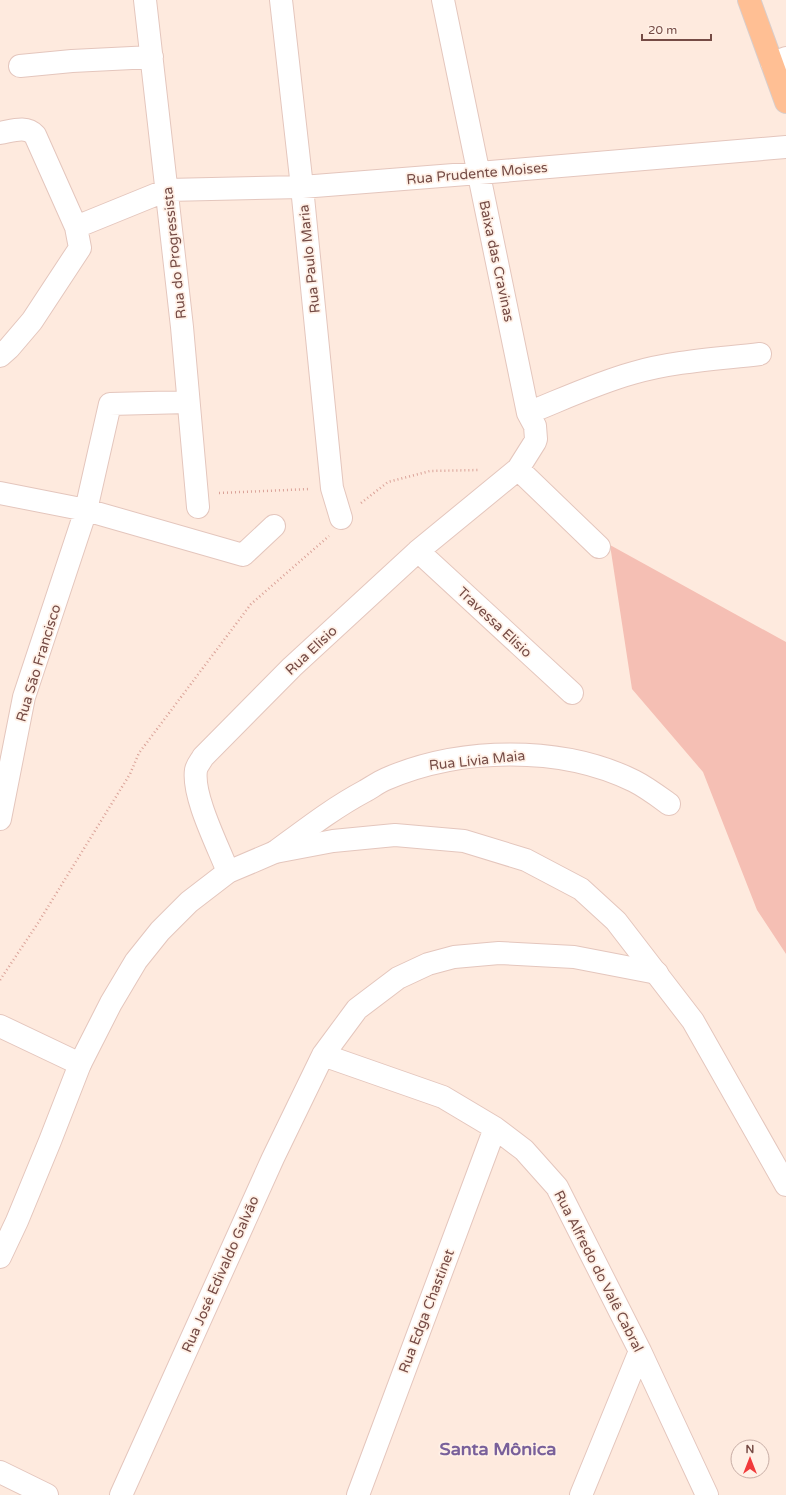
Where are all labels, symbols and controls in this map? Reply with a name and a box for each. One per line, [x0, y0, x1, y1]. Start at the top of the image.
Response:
scale bar [642, 16, 711, 42]
text: 20 m [648, 23, 677, 37]
street label: Rua Prudente Moises [406, 159, 549, 188]
street label: Rua do Progressista [159, 186, 190, 320]
street label: Baixa das Cravinas [475, 199, 518, 324]
street label: Rua Paulo Maria [295, 204, 324, 314]
street label: Travessa Elisio [454, 584, 535, 661]
street label: Rua São Francisco [12, 602, 64, 724]
street label: Rua Elisio [282, 622, 341, 679]
street label: Rua Lívia Maia [428, 747, 526, 774]
street label: Rua Alfredo do Valê Cabral [550, 1188, 647, 1355]
street label: Rua José Edivaldo Galvão [178, 1193, 263, 1355]
street label: Rua Edga Chastinet [395, 1246, 458, 1376]
district label: Santa Mônica [440, 1438, 556, 1460]
north arrow [730, 1439, 770, 1479]
text: N [746, 1443, 754, 1456]

